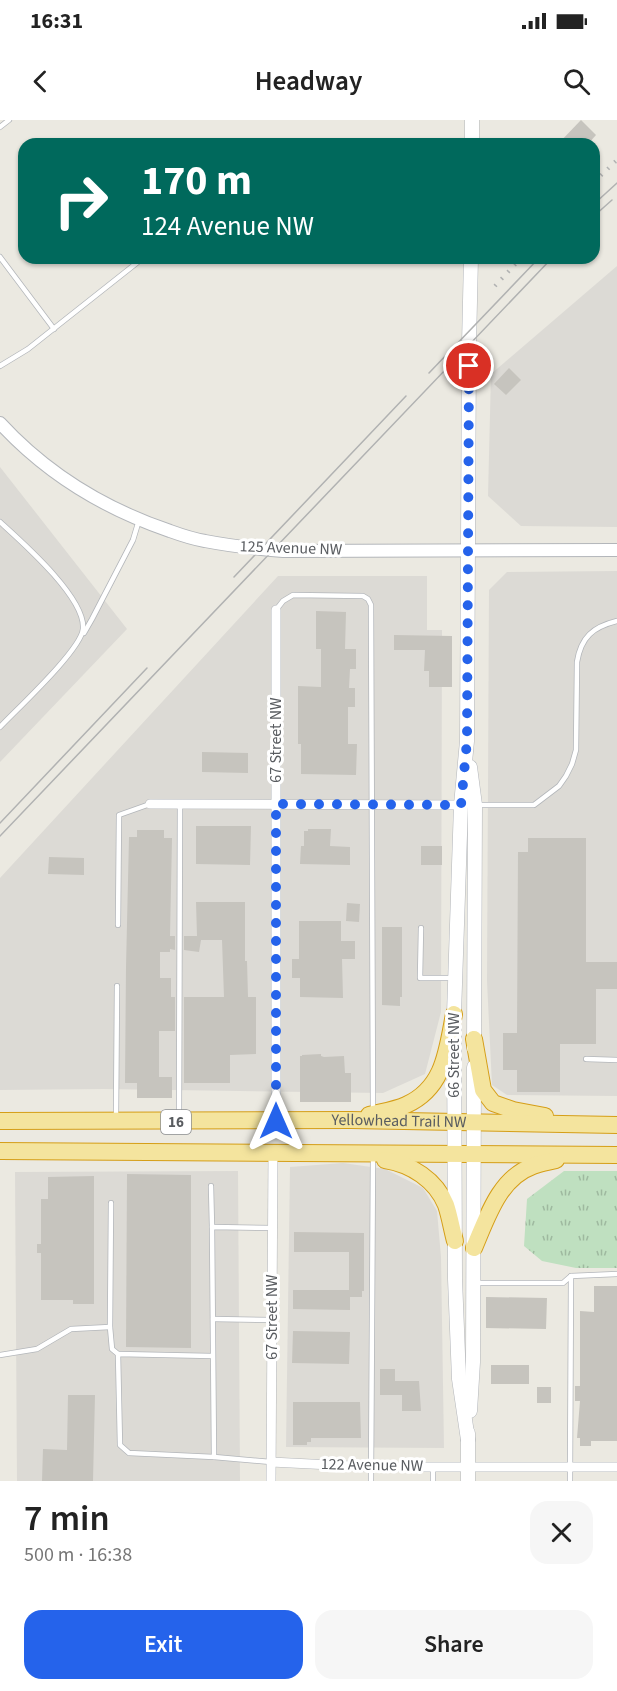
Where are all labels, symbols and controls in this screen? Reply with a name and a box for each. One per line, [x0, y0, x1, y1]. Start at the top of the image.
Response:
text: 16:31 [30, 5, 83, 37]
text: Headway [255, 62, 362, 101]
icon: back [24, 65, 57, 98]
icon: search [560, 65, 593, 98]
text: 170 m [141, 151, 252, 211]
icon: right [42, 162, 120, 240]
text: 124 Avenue NW [141, 207, 314, 246]
pin [443, 340, 494, 391]
icon: arrive [452, 349, 485, 382]
street label: 125 Avenue NW [239, 535, 343, 561]
street label: 67 Street NW [265, 697, 287, 783]
street label: 66 Street NW [443, 1012, 465, 1098]
position arrow [244, 1089, 308, 1153]
street label: Yellowhead Trail NW [330, 1109, 467, 1133]
road number: 16 [161, 1110, 191, 1134]
street label: 67 Street NW [261, 1274, 283, 1360]
street label: 122 Avenue NW [321, 1453, 424, 1477]
text: 7 min [24, 1493, 110, 1544]
button: close [530, 1501, 593, 1564]
text: 500 m · 16:38 [24, 1541, 132, 1569]
button: Exit [24, 1610, 303, 1679]
button: Share [315, 1610, 593, 1679]

